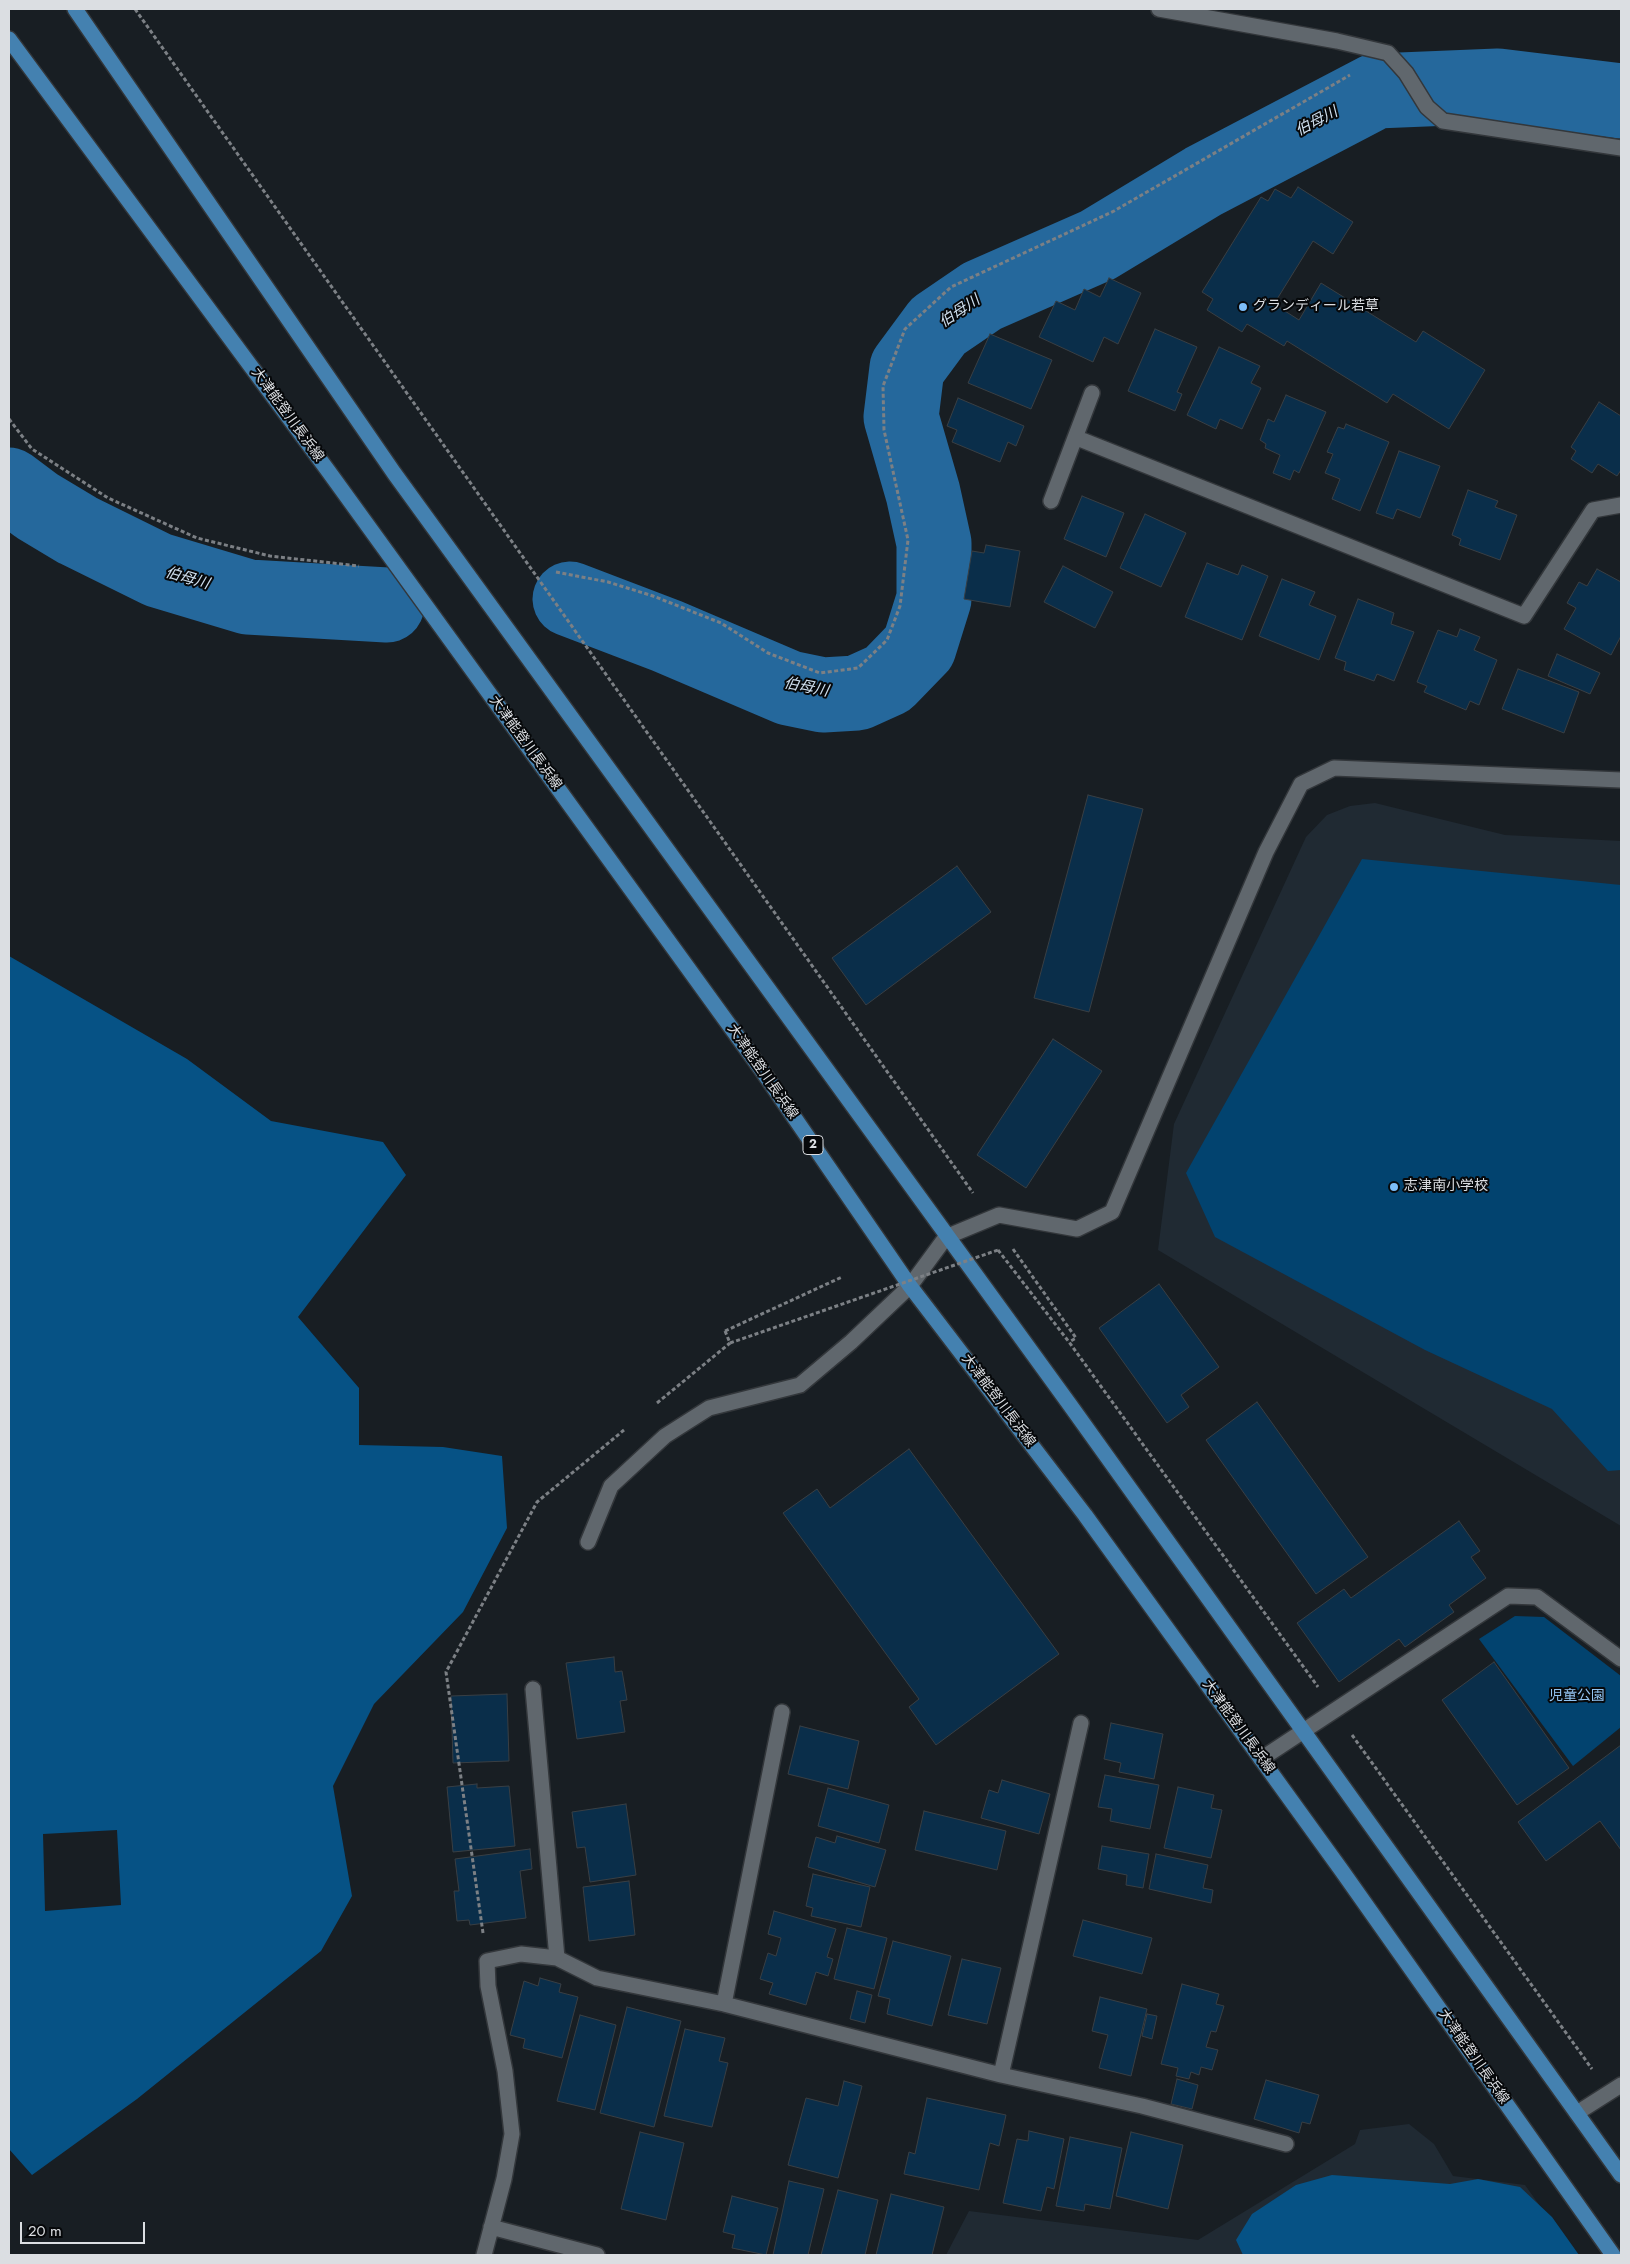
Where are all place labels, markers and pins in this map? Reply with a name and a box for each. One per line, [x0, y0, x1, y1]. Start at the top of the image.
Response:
place label: グランディール若草 [1253, 299, 1379, 315]
marker: グランディール若草 [1237, 301, 1249, 313]
place label: 志津南小学校 [1404, 1179, 1488, 1195]
marker: 志津南小学校 [1388, 1181, 1400, 1193]

